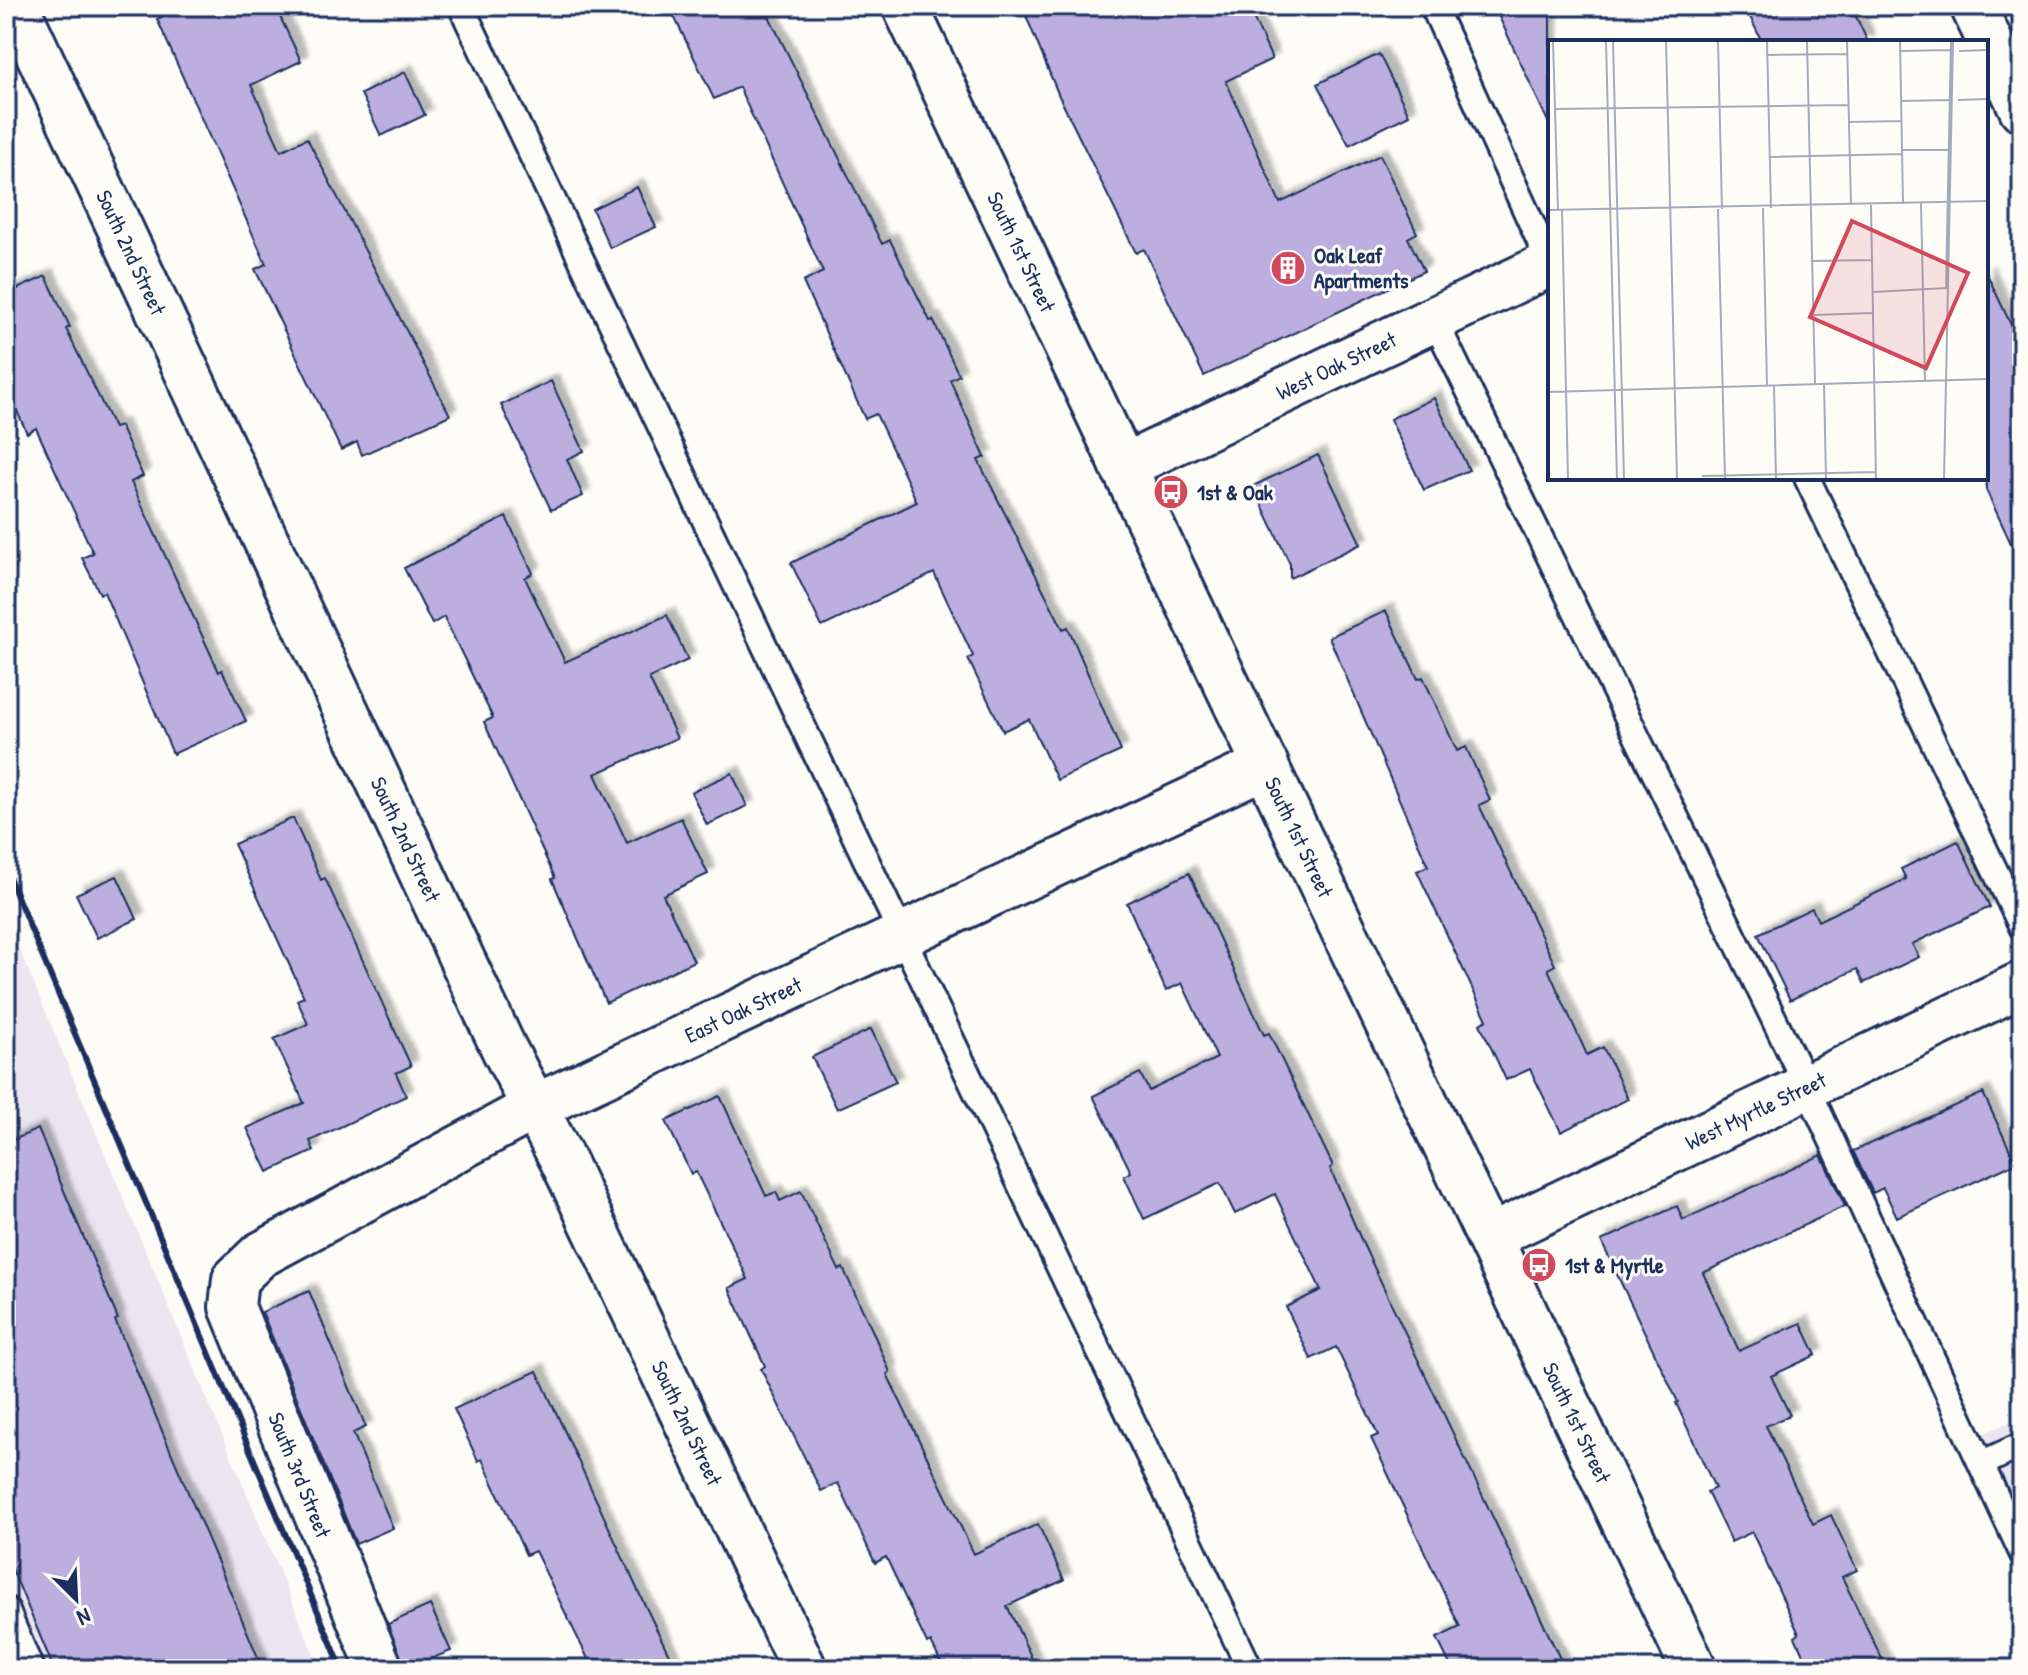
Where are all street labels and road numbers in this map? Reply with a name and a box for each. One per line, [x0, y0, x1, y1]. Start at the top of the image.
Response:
street label: South 2nd Street [89, 185, 174, 320]
street label: South 1st Street [980, 187, 1063, 317]
street label: West Oak Street [1271, 324, 1402, 407]
street label: South 2nd Street [364, 772, 448, 907]
street label: South 1st Street [1258, 772, 1341, 903]
street label: East Oak Street [680, 969, 807, 1050]
street label: West Myrtle Street [1680, 1064, 1831, 1157]
street label: South 2nd Street [645, 1356, 730, 1491]
street label: South 1st Street [1536, 1357, 1619, 1488]
street label: South 3rd Street [261, 1408, 339, 1543]

